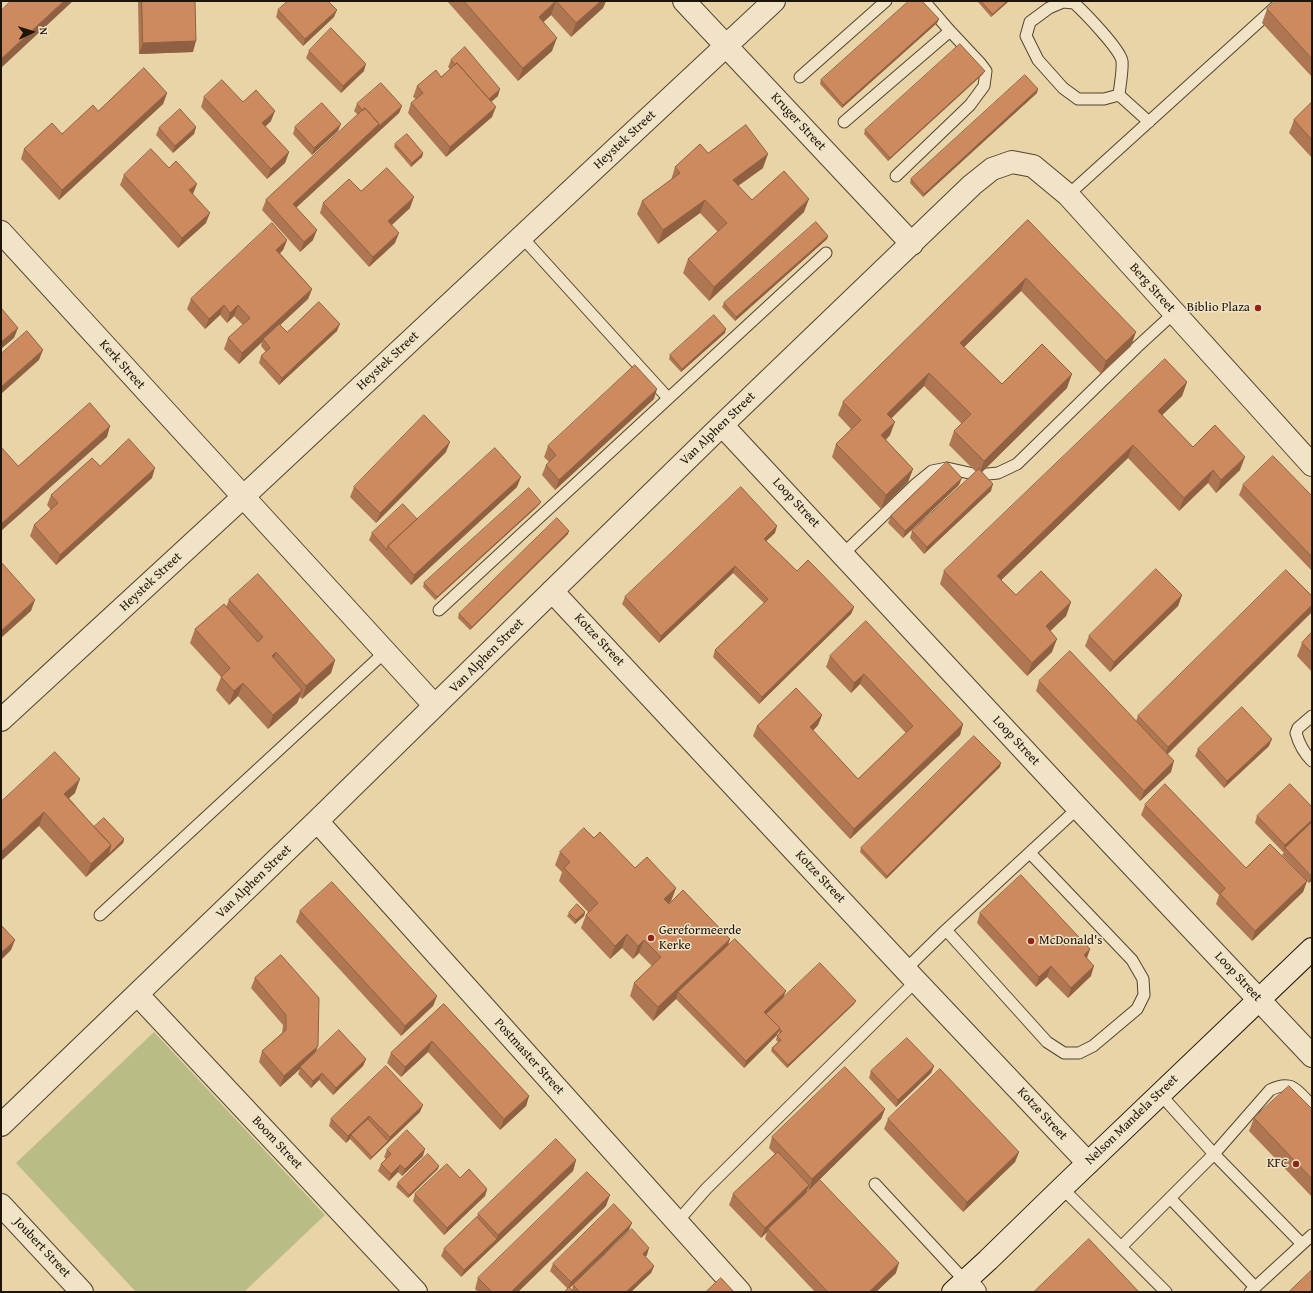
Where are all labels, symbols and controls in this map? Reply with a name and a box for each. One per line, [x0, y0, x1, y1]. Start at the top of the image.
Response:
north arrow [12, 12, 52, 52]
text: N [36, 27, 52, 35]
street label: Kruger Street [767, 90, 829, 154]
street label: Heystek Street [591, 107, 659, 173]
street label: Berg Street [1126, 260, 1178, 316]
place label: Biblio Plaza [1187, 300, 1250, 316]
marker: Biblio Plaza [1253, 303, 1263, 313]
street label: Heystek Street [354, 328, 422, 394]
street label: Kerk Street [96, 337, 148, 393]
street label: Van Alphen Street [677, 389, 759, 469]
street label: Loop Street [769, 475, 823, 531]
street label: Heystek Street [117, 549, 185, 615]
street label: Kotze Street [571, 610, 627, 670]
street label: Van Alphen Street [446, 615, 528, 697]
street label: Loop Street [989, 713, 1043, 769]
street label: Van Alphen Street [213, 842, 295, 922]
street label: Kotze Street [792, 847, 848, 907]
place label: Gereformeerde Kerke [659, 923, 741, 954]
marker: Gereformeerde Kerke [646, 933, 656, 943]
place label: McDonald's [1039, 933, 1102, 949]
marker: McDonald's [1026, 936, 1036, 946]
street label: Loop Street [1211, 949, 1265, 1005]
street label: Postmaster Street [491, 1016, 567, 1098]
street label: Nelson Mandela Street [1082, 1072, 1182, 1168]
street label: Kotze Street [1014, 1084, 1070, 1144]
street label: Boom Street [248, 1113, 306, 1173]
place label: KFC [1267, 1156, 1288, 1172]
marker: KFC [1291, 1159, 1301, 1169]
street label: Joubert Street [10, 1215, 74, 1281]

